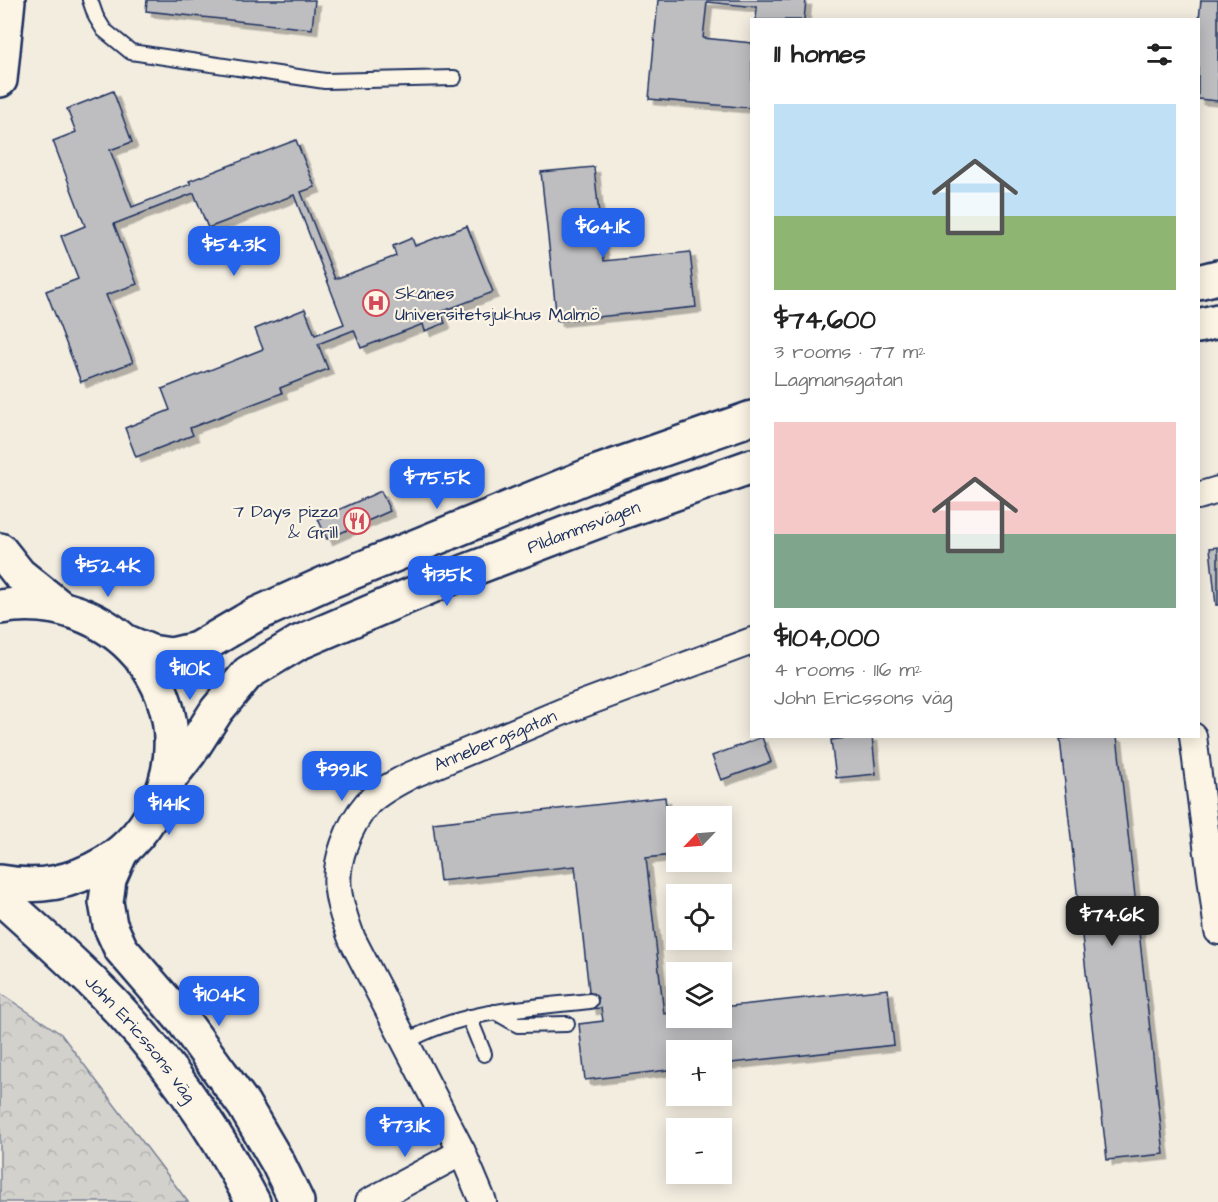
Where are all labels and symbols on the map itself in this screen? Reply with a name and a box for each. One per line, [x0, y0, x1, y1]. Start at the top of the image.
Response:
pin: $64.1K [554, 208, 652, 259]
pin: $54.3K [185, 226, 283, 277]
place label: Skånes Universitetsjukhus Malmö [395, 281, 600, 327]
hospital icon: Skånes Universitetsjukhus Malmö [361, 288, 391, 318]
pin: $75.5K [388, 459, 486, 510]
street label: Pildammsvägen [523, 494, 643, 559]
place label: 7 Days pizza & Grill [233, 499, 338, 545]
restaurant icon: 7 Days pizza & Grill [342, 506, 372, 536]
pin: $52.4K [59, 547, 157, 598]
pin: $135K [405, 556, 489, 607]
pin: $110K [148, 650, 232, 701]
street label: Annebergsgatan [430, 703, 560, 777]
pin: $99.1K [293, 751, 391, 802]
pin: $141K [127, 785, 211, 836]
north arrow [666, 806, 732, 872]
pin: $74.6K [1063, 896, 1161, 947]
street label: John Ericssons väg [79, 969, 202, 1108]
pin: $104K [177, 976, 261, 1027]
pin: $73.1K [356, 1107, 454, 1158]

